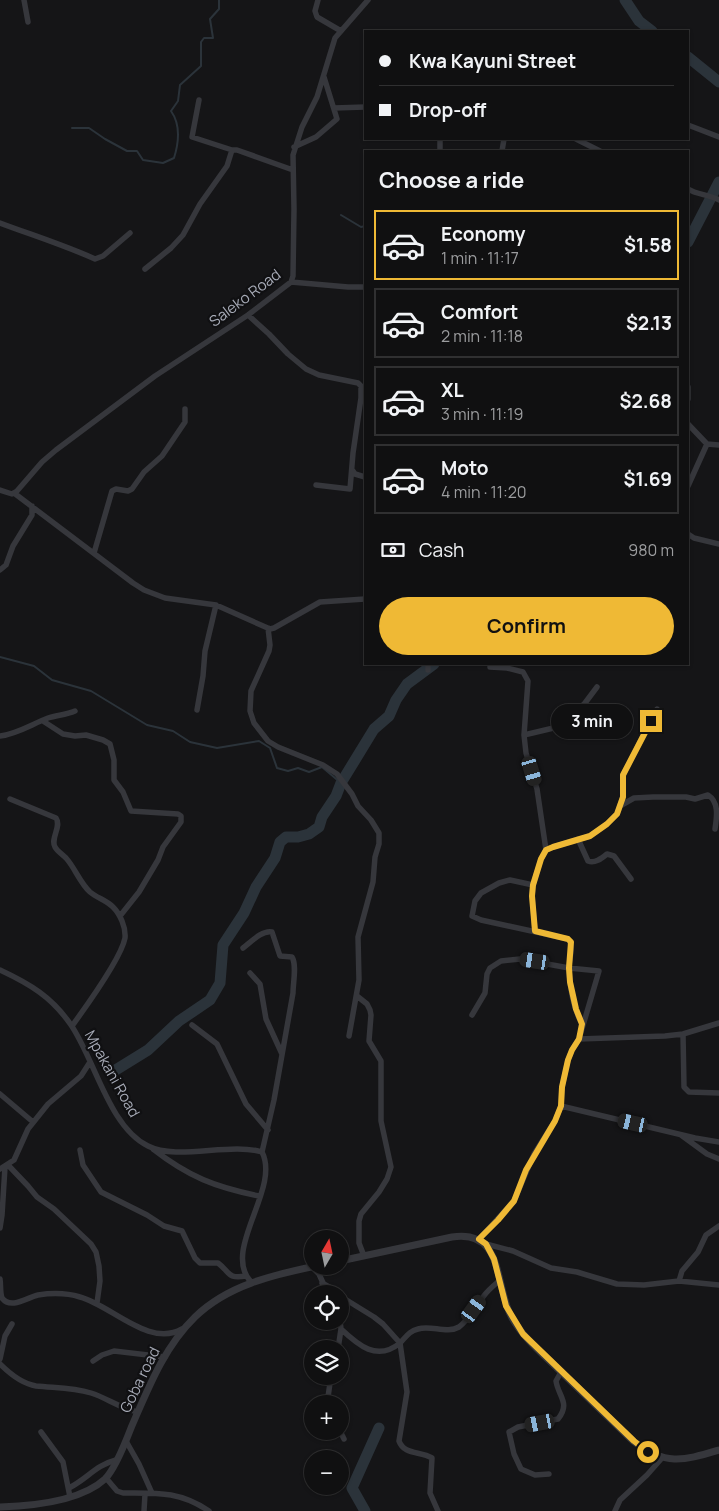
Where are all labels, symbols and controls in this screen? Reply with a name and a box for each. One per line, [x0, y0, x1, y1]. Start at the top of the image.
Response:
text: Kwa Kayuni Street [409, 48, 576, 74]
text: Drop-off [409, 97, 486, 123]
text: Choose a ride [379, 165, 524, 195]
text: Economy [441, 221, 525, 247]
icon: car [381, 223, 426, 268]
text: $1.58 [624, 232, 672, 258]
text: 1 min · 11:17 [441, 247, 519, 269]
street label: Saleko Road [205, 264, 285, 331]
text: Comfort [441, 299, 518, 325]
icon: car [381, 301, 426, 346]
text: $2.13 [626, 310, 672, 336]
text: 2 min · 11:18 [441, 325, 523, 347]
text: XL [441, 377, 464, 403]
icon: car [381, 379, 426, 424]
text: $2.68 [620, 388, 672, 414]
text: 3 min · 11:19 [441, 403, 523, 425]
text: Moto [441, 455, 488, 481]
icon: car [381, 457, 426, 502]
text: $1.69 [624, 466, 672, 492]
text: 4 min · 11:20 [441, 481, 527, 503]
icon: cash [379, 536, 407, 564]
text: Cash [419, 537, 464, 563]
text: 980 m [628, 539, 674, 561]
button: Confirm [379, 597, 674, 655]
callout: 3 min [551, 704, 634, 738]
text: 3 min [571, 710, 613, 732]
route end [640, 710, 662, 732]
car [520, 754, 543, 788]
car [519, 951, 550, 971]
street label: Mpakani Road [80, 1026, 145, 1121]
car [616, 1112, 649, 1134]
north arrow [304, 1230, 349, 1275]
map controls [304, 1230, 349, 1495]
button: locate [304, 1285, 349, 1330]
car [459, 1292, 488, 1326]
button: layers [304, 1340, 349, 1385]
street label: Goba road [115, 1343, 165, 1416]
button: + [304, 1395, 349, 1440]
car [523, 1413, 556, 1433]
route start [637, 1441, 659, 1463]
button: − [304, 1450, 349, 1495]

